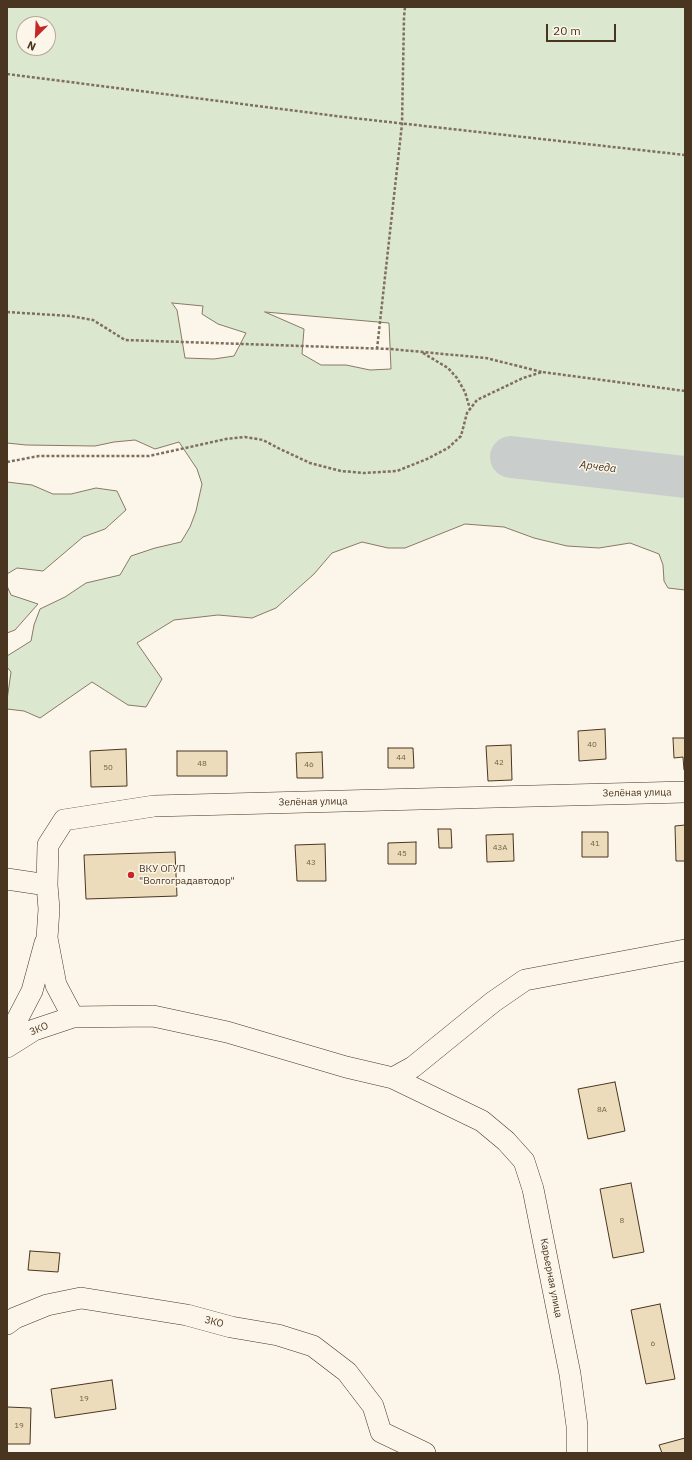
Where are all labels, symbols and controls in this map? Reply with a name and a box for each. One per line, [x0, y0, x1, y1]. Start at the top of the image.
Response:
north arrow [16, 16, 56, 56]
scale bar [548, 16, 618, 42]
text: 20 m [553, 23, 581, 38]
text: N [25, 38, 38, 54]
water label: Арчеда [579, 458, 617, 476]
house number: 40 [587, 740, 597, 750]
house number: 44 [396, 753, 406, 763]
house number: 42 [494, 758, 504, 768]
house number: 48 [197, 759, 207, 769]
house number: 46 [304, 760, 314, 770]
house number: 50 [103, 763, 113, 773]
street label: Зелёная улица [602, 786, 672, 800]
street label: Зелёная улица [278, 795, 348, 809]
house number: 41 [590, 839, 600, 849]
house number: 43А [493, 843, 507, 853]
house number: 45 [397, 849, 407, 859]
house number: 43 [306, 858, 316, 868]
place label: ВКУ ОГУП "Волгоградавтодор" [139, 863, 235, 886]
marker: ВКУ ОГУП "Волгоградавтодор" [126, 870, 136, 880]
street label: ЗКО [28, 1020, 50, 1038]
house number: 8А [597, 1105, 607, 1115]
house number: 8 [620, 1216, 624, 1226]
street label: Карьерная улица [537, 1237, 565, 1319]
street label: ЗКО [203, 1314, 225, 1330]
house number: 6 [651, 1339, 655, 1349]
house number: 19 [79, 1394, 89, 1404]
house number: 19 [14, 1421, 24, 1431]

